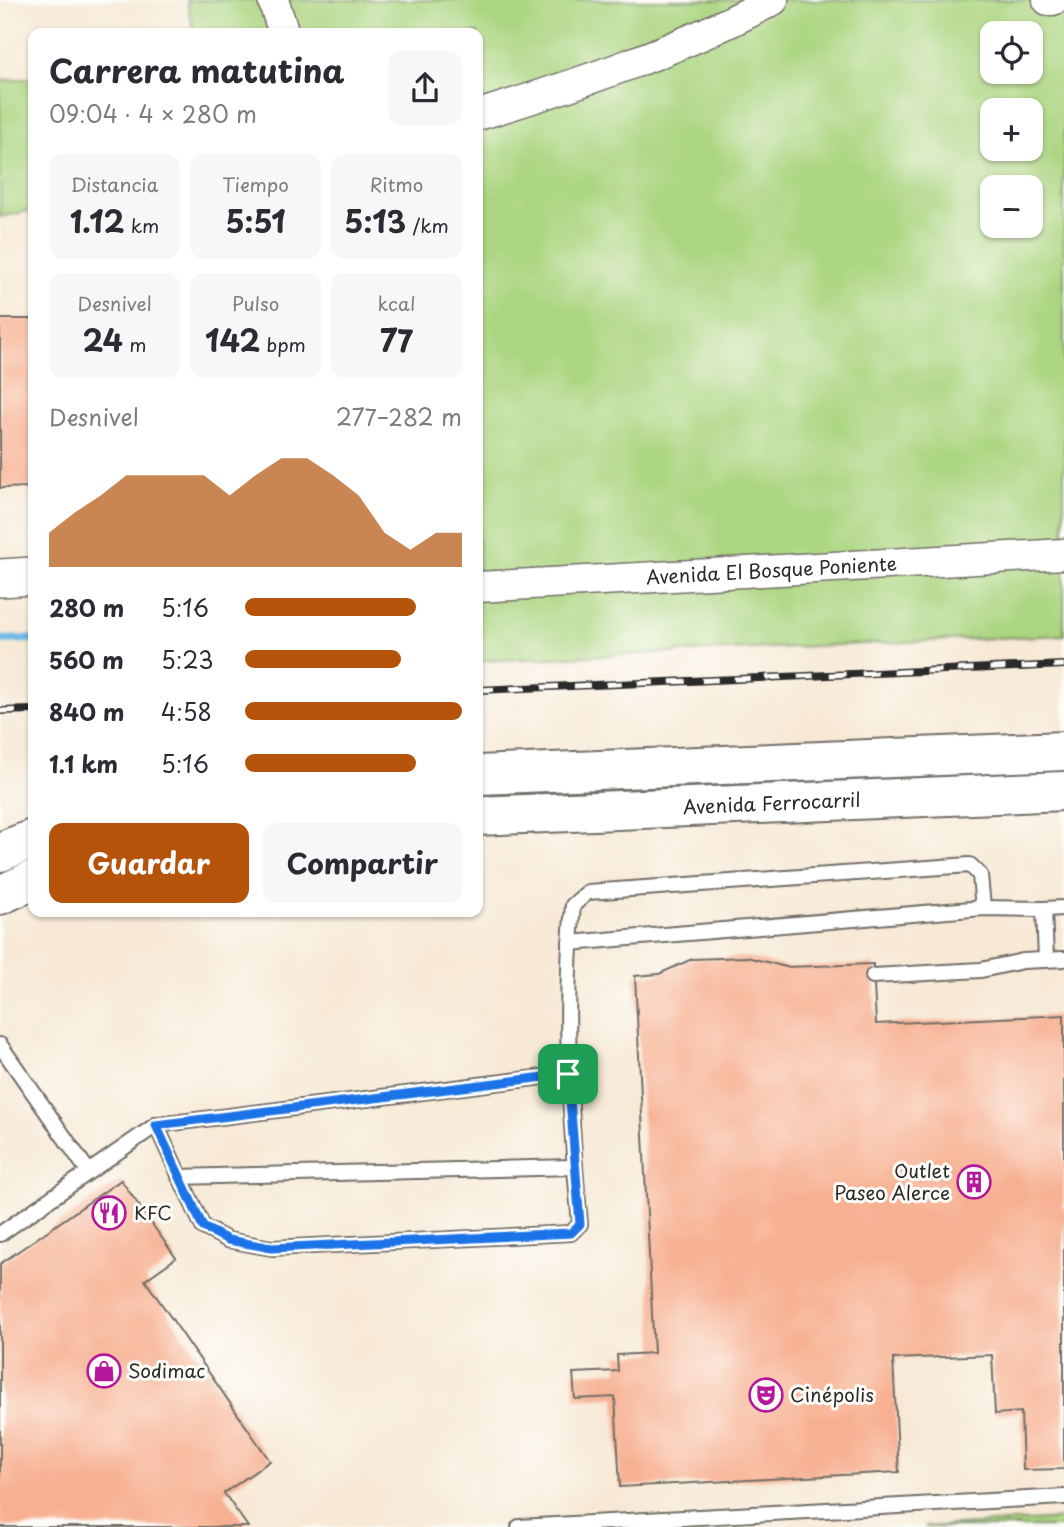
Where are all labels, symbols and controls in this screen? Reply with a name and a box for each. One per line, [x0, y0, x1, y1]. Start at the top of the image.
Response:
map controls [980, 21, 1043, 238]
button: locate [980, 21, 1043, 84]
text: Carrera matutina [49, 46, 345, 94]
button: share [388, 51, 462, 125]
text: 09:04 · 4 × 280 m [49, 96, 257, 131]
button: + [980, 98, 1043, 161]
text: Distancia [71, 170, 158, 198]
text: Tiempo [222, 170, 289, 198]
text: Ritmo [370, 170, 423, 198]
button: − [980, 175, 1043, 238]
text: 1.12 [70, 198, 125, 243]
text: 5:51 [225, 198, 286, 243]
text: 5:13 [344, 198, 406, 243]
text: km [125, 211, 159, 239]
text: /km [406, 211, 449, 239]
text: Desnivel [77, 289, 152, 317]
text: Pulso [232, 289, 279, 317]
text: kcal [378, 289, 415, 317]
text: 24 [83, 317, 123, 362]
text: 142 [205, 317, 260, 362]
text: 77 [380, 317, 413, 362]
text: m [123, 330, 146, 358]
text: bpm [260, 330, 306, 358]
text: Desnivel [49, 399, 139, 434]
text: 277–282 m [336, 399, 462, 434]
street label: Avenida El Bosque Poniente [645, 548, 898, 591]
text: 280 m [49, 590, 124, 625]
text: 5:16 [161, 590, 209, 625]
text: 560 m [49, 642, 124, 677]
text: 5:23 [161, 642, 214, 677]
text: 840 m [49, 694, 125, 729]
text: 4:58 [161, 694, 212, 729]
text: 1.1 km [49, 746, 118, 781]
text: 5:16 [161, 746, 209, 781]
street label: Avenida Ferrocarril [682, 785, 861, 820]
button: Guardar [49, 823, 249, 903]
button: Compartir [263, 823, 462, 903]
pin [538, 1044, 598, 1104]
icon: arrive [549, 1055, 587, 1093]
place label: Outlet Paseo Alerce [834, 1156, 950, 1206]
building icon: Outlet Paseo Alerce [955, 1163, 993, 1201]
restaurant icon: KFC [90, 1194, 128, 1232]
place label: KFC [134, 1198, 172, 1226]
shop icon: Sodimac [85, 1352, 123, 1390]
place label: Sodimac [128, 1356, 205, 1384]
theatre icon: Cinépolis [747, 1376, 785, 1414]
place label: Cinépolis [790, 1380, 874, 1408]

